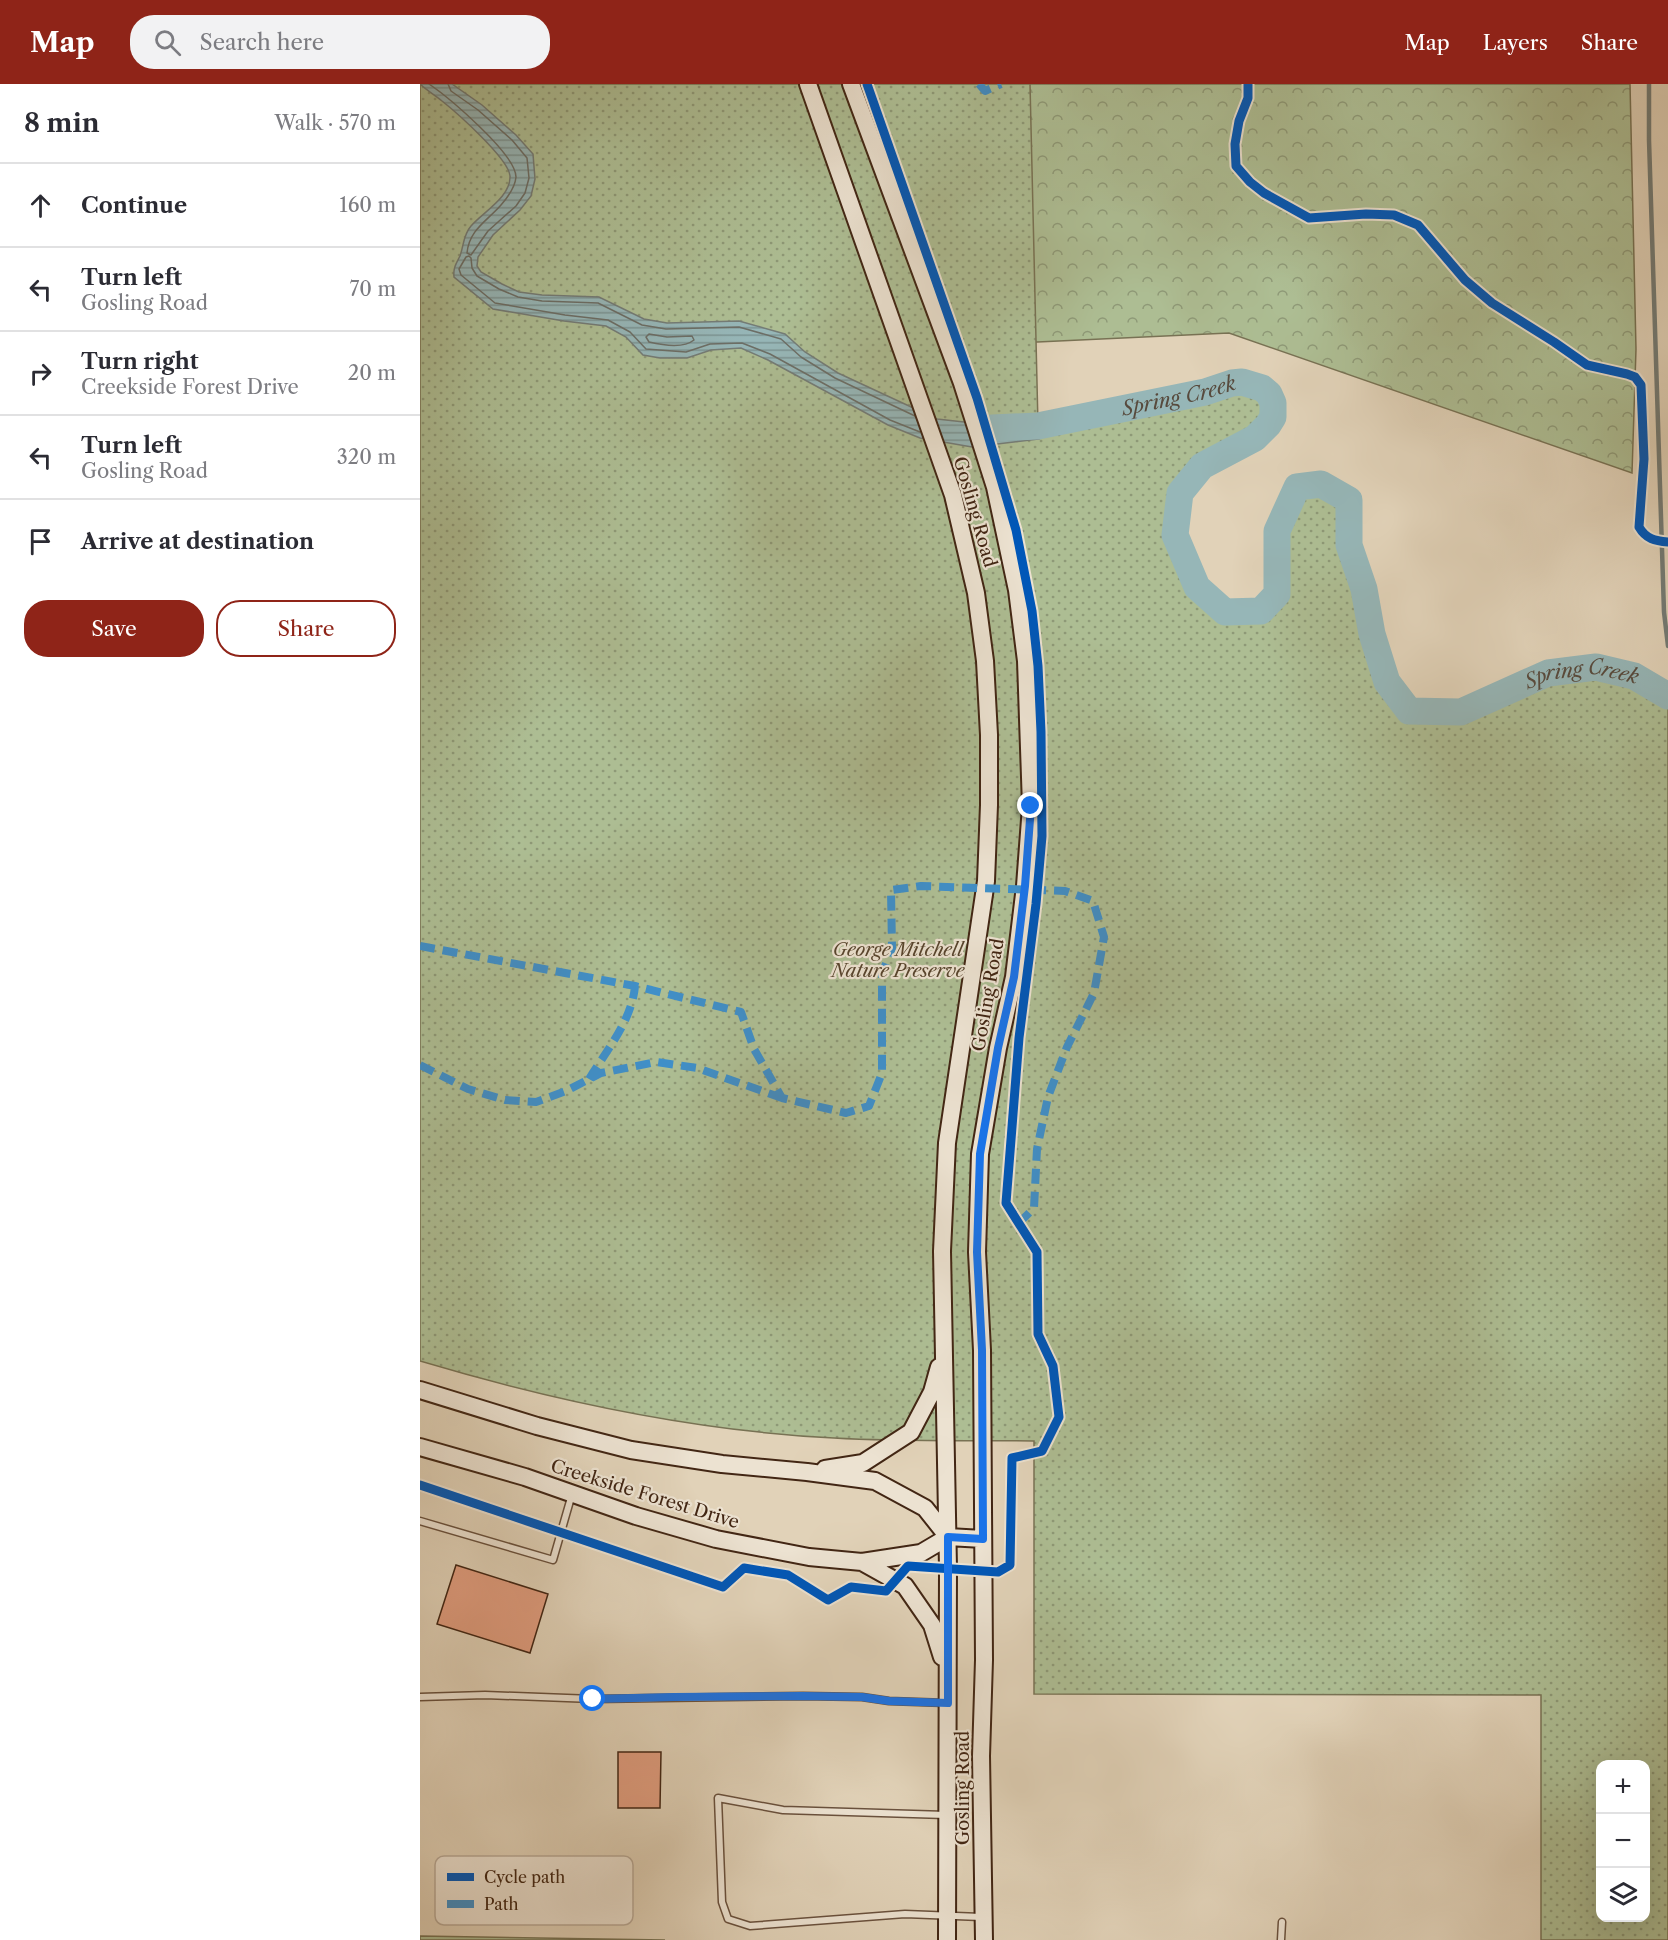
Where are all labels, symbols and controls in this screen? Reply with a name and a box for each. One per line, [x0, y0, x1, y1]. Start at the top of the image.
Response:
search box [130, 15, 550, 69]
text: Map [30, 25, 94, 59]
icon: search [151, 26, 184, 59]
text: Search here [199, 29, 324, 56]
text: Map [1405, 30, 1450, 55]
text: Layers [1483, 30, 1548, 55]
text: Share [1581, 30, 1638, 55]
text: 8 min [24, 107, 100, 139]
text: Walk · 570 m [275, 111, 396, 135]
icon: ahead [24, 189, 57, 222]
text: Continue [81, 192, 187, 219]
text: 160 m [339, 193, 396, 217]
text: Turn left [81, 264, 182, 291]
icon: left [24, 273, 57, 306]
text: 70 m [350, 277, 396, 301]
text: Gosling Road [81, 291, 208, 315]
text: Turn right [81, 348, 199, 375]
icon: right [24, 357, 57, 390]
text: 20 m [348, 361, 396, 385]
water label: Spring Creek [1119, 370, 1239, 421]
text: Creekside Forest Drive [81, 375, 299, 399]
text: Turn left [81, 432, 182, 459]
icon: left [24, 441, 57, 474]
text: 320 m [337, 445, 396, 469]
street label: Gosling Road [949, 454, 1001, 570]
text: Gosling Road [81, 459, 208, 483]
icon: arrive [24, 525, 57, 558]
text: Arrive at destination [81, 528, 314, 555]
button: Save [24, 600, 204, 657]
button: Share [216, 600, 396, 657]
water label: Spring Creek [1520, 654, 1642, 694]
route end [1017, 792, 1043, 818]
street label: Gosling Road [967, 937, 1009, 1053]
park label: George Mitchell Nature Preserve [830, 939, 966, 982]
street label: Creekside Forest Drive [548, 1455, 742, 1533]
route start [579, 1685, 605, 1711]
street label: Gosling Road [952, 1731, 974, 1845]
map controls [1596, 1760, 1650, 1922]
button: + [1596, 1760, 1650, 1814]
button: − [1596, 1814, 1650, 1868]
legend [435, 1856, 633, 1925]
text: Cycle path [484, 1867, 565, 1887]
button: layers [1596, 1868, 1650, 1922]
text: Path [484, 1894, 518, 1914]

